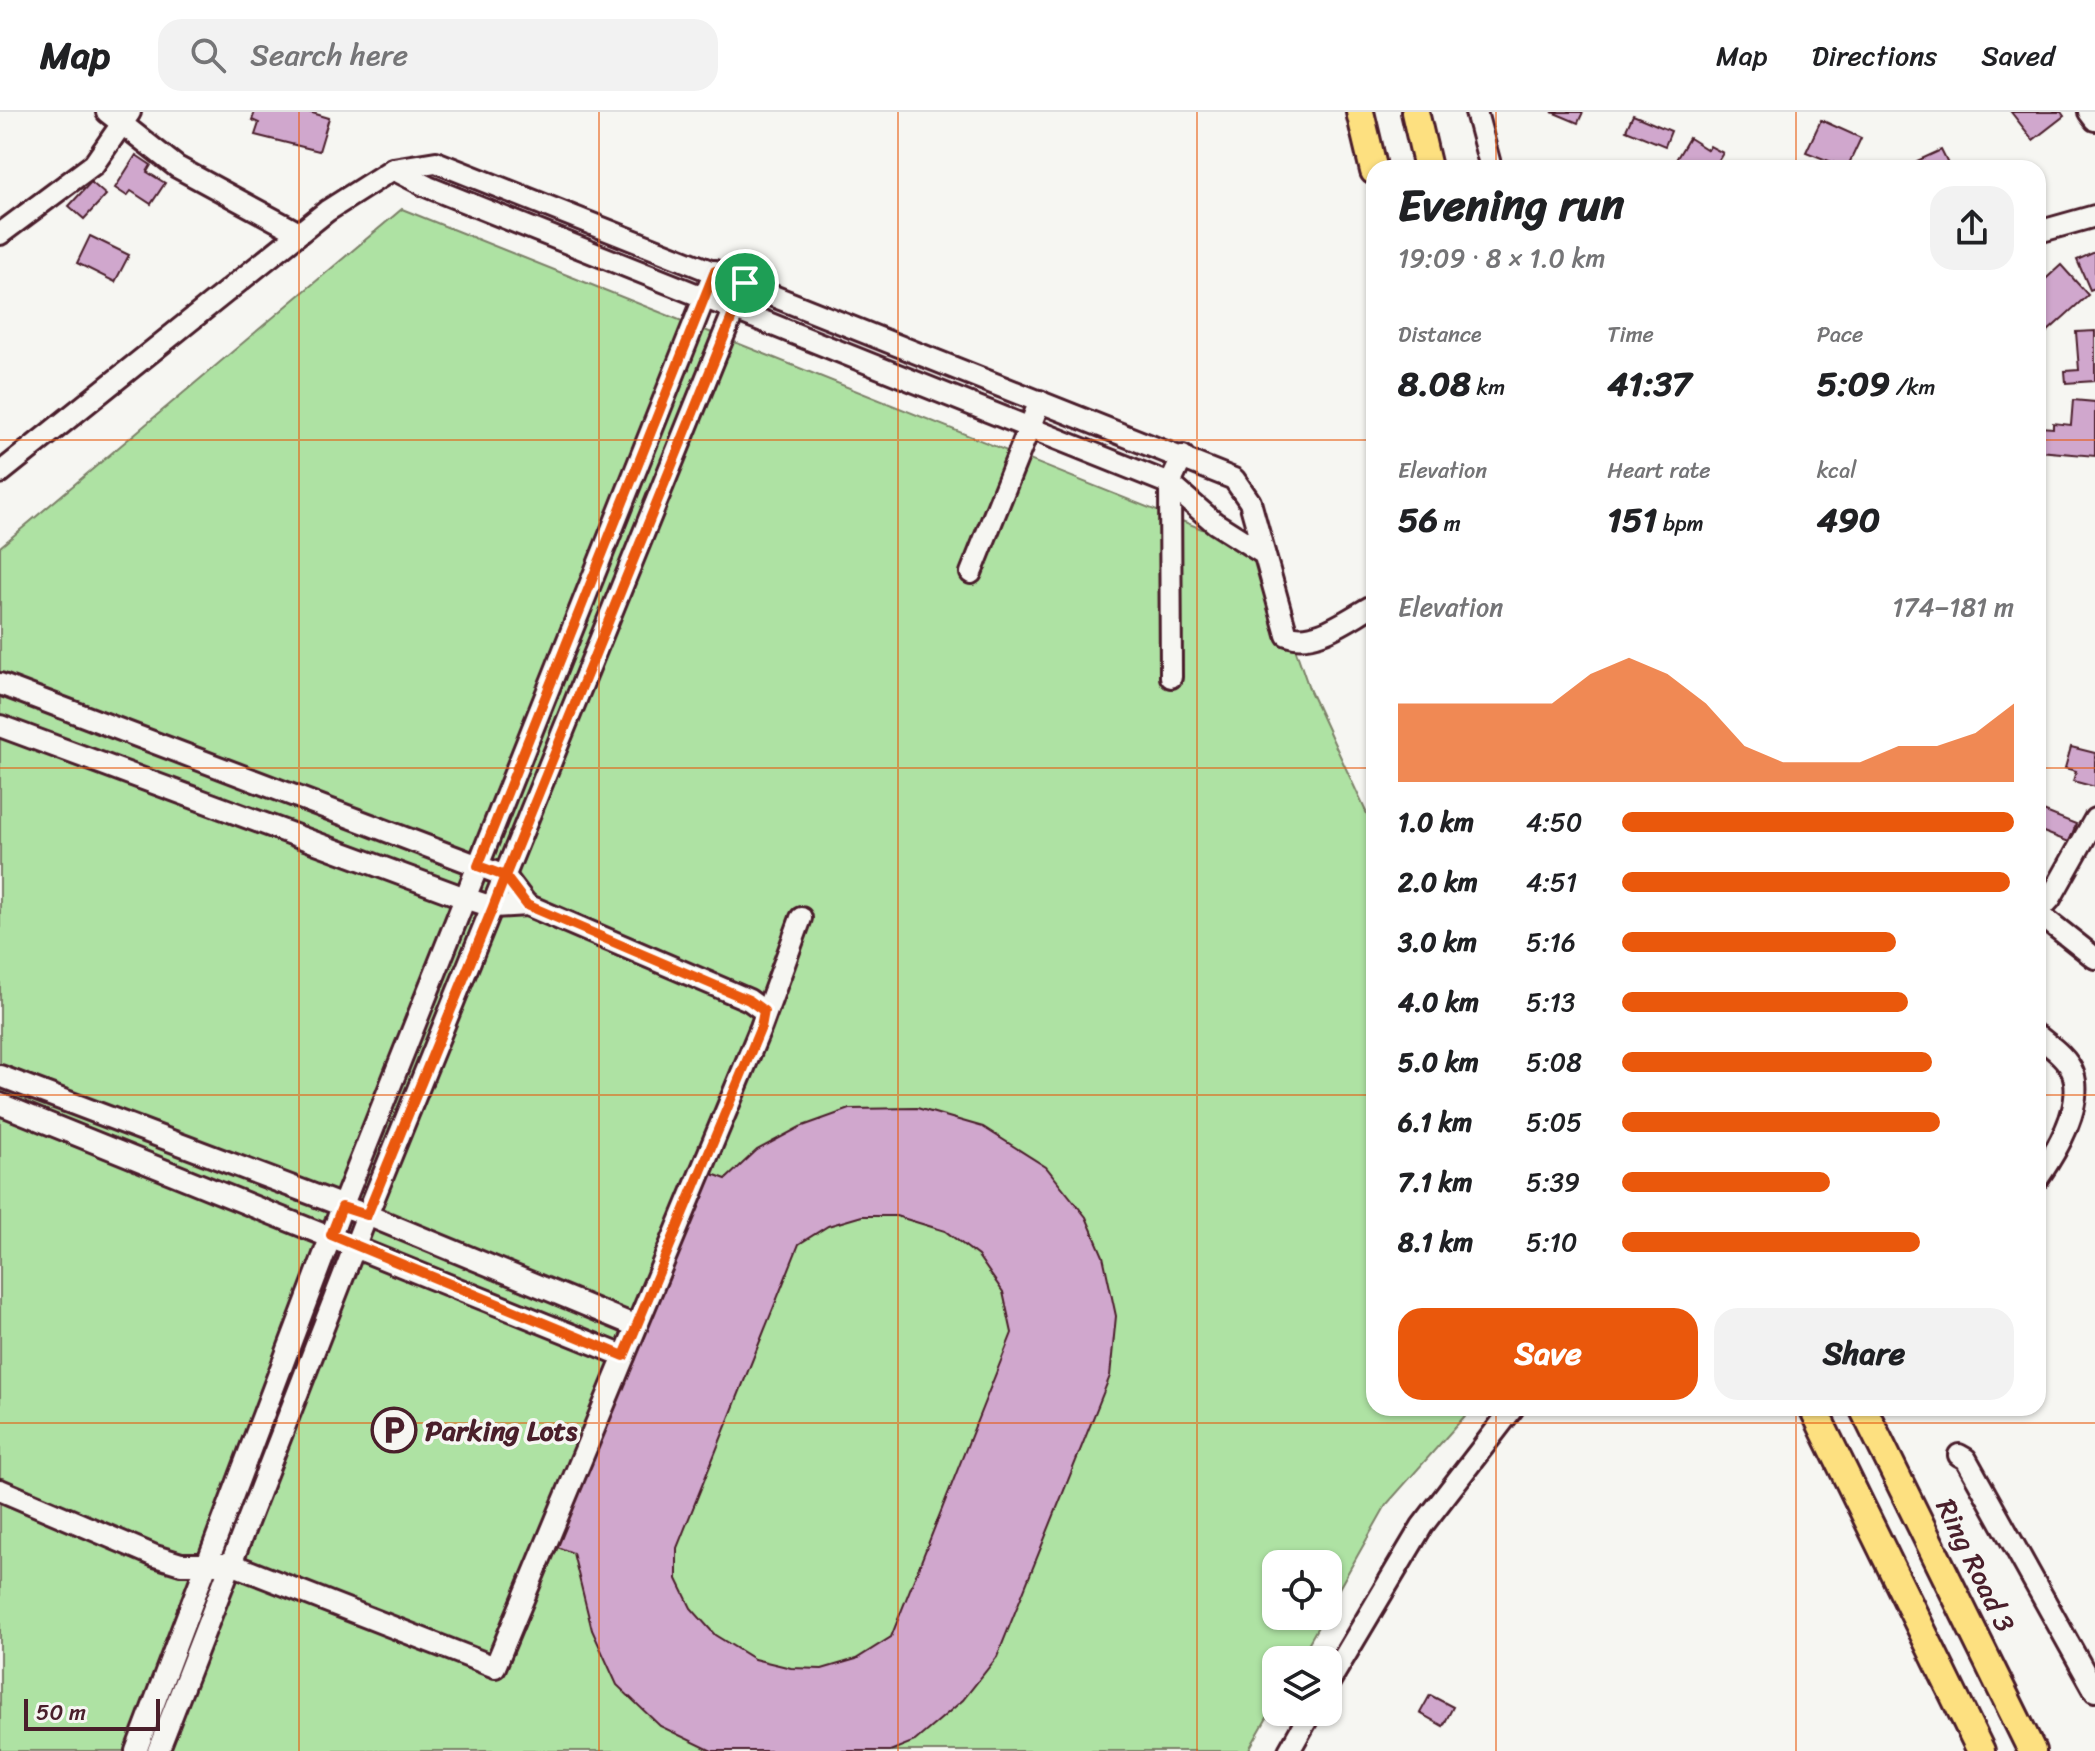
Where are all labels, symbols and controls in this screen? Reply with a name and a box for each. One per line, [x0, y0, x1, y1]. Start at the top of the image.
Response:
search box [158, 19, 718, 91]
text: Map [40, 22, 110, 89]
text: Search here [250, 28, 408, 82]
text: Map [1716, 31, 1768, 80]
text: Directions [1812, 31, 1937, 80]
text: Saved [1981, 31, 2055, 80]
icon: search [186, 33, 230, 77]
text: Evening run [1398, 166, 1624, 244]
button: share [1930, 186, 2014, 270]
text: 19:09 · 8 × 1.0 km [1398, 235, 1605, 281]
pin [711, 249, 779, 317]
icon: arrive [723, 261, 767, 305]
text: Distance [1398, 315, 1482, 354]
text: Time [1607, 315, 1654, 354]
text: Pace [1817, 315, 1863, 354]
text: 8.08 [1398, 354, 1471, 414]
text: 41:37 [1607, 354, 1692, 414]
text: 5:09 [1817, 354, 1890, 414]
text: km [1471, 368, 1505, 407]
text: /km [1890, 368, 1935, 407]
text: Elevation [1398, 451, 1487, 490]
text: Heart rate [1607, 451, 1711, 490]
text: kcal [1817, 451, 1857, 490]
text: 56 [1398, 490, 1438, 550]
text: 151 [1607, 490, 1657, 550]
text: 490 [1817, 490, 1880, 550]
text: m [1438, 504, 1461, 543]
text: bpm [1657, 504, 1704, 543]
text: Elevation [1398, 584, 1503, 630]
text: 174–181 m [1892, 584, 2014, 630]
text: 1.0 km [1398, 799, 1474, 845]
text: 4:50 [1526, 799, 1582, 845]
text: 2.0 km [1398, 859, 1478, 905]
text: 4:51 [1526, 859, 1577, 905]
text: 3.0 km [1398, 919, 1477, 965]
text: 5:16 [1526, 919, 1576, 965]
text: 4.0 km [1398, 979, 1479, 1025]
text: 5:13 [1526, 979, 1575, 1025]
text: 5.0 km [1398, 1039, 1479, 1085]
text: 5:08 [1526, 1039, 1582, 1085]
text: 6.1 km [1398, 1099, 1472, 1145]
text: 5:05 [1526, 1099, 1582, 1145]
text: 7.1 km [1398, 1159, 1472, 1205]
text: 5:39 [1526, 1159, 1580, 1205]
text: 8.1 km [1398, 1219, 1473, 1265]
text: 5:10 [1526, 1219, 1577, 1265]
button: Save [1398, 1308, 1698, 1400]
button: Share [1714, 1308, 2014, 1400]
parking icon: Parking Lots [370, 1406, 418, 1454]
place label: Parking Lots [425, 1406, 578, 1455]
street label: Ring Road 3 [1922, 1490, 2029, 1641]
map controls [1262, 1550, 1342, 1726]
button: locate [1262, 1550, 1342, 1630]
button: layers [1262, 1646, 1342, 1726]
text: 50 m [36, 1693, 86, 1732]
scale bar [24, 1695, 160, 1731]

